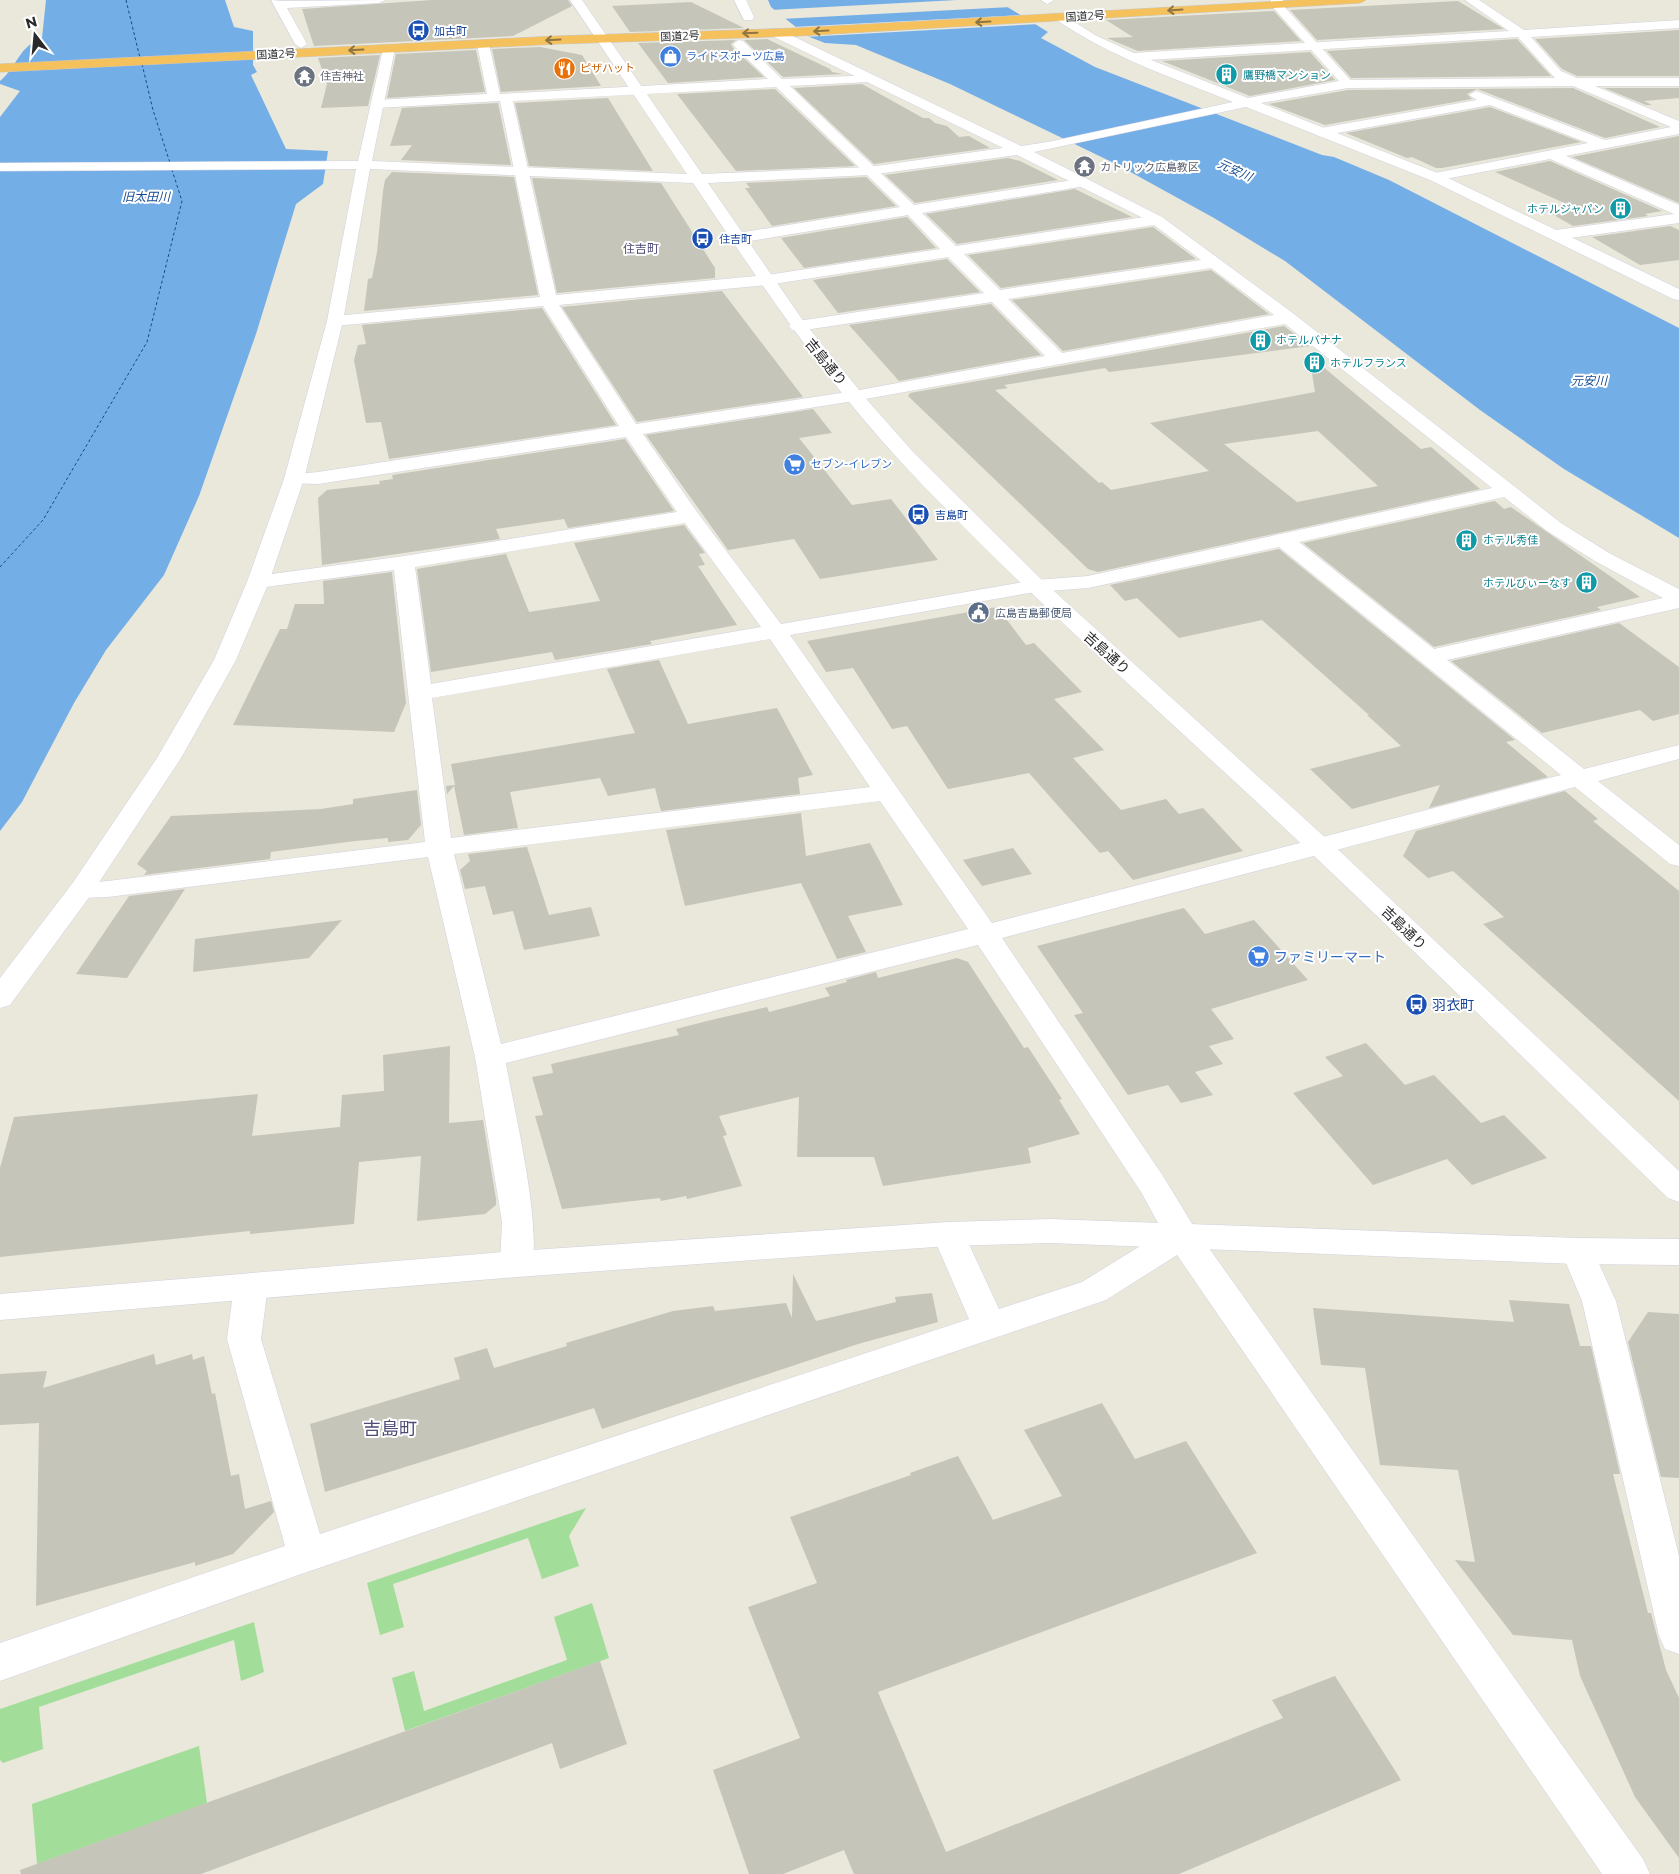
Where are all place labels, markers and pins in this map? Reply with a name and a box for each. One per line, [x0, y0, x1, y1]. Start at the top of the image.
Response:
bus stop icon: 加古町 [406, 19, 430, 43]
place label: 加古町 [434, 24, 467, 38]
shop icon: ライドスポーツ広島 [658, 44, 682, 68]
place label: ライドスポーツ広島 [686, 49, 785, 63]
restaurant icon: ピザハット [552, 56, 576, 80]
place label: ピザハット [580, 61, 635, 75]
building icon: 鷹野橋マンション [1215, 63, 1239, 87]
temple icon: 住吉神社 [292, 64, 316, 88]
place label: 鷹野橋マンション [1243, 68, 1331, 82]
place label: 住吉神社 [320, 69, 364, 83]
temple icon: カトリック広島教区 [1072, 155, 1096, 179]
place label: カトリック広島教区 [1100, 160, 1199, 174]
building icon: ホテルジャパン [1608, 197, 1632, 221]
place label: ホテルジャパン [1527, 202, 1604, 216]
bus stop icon: 住吉町 [691, 227, 715, 251]
place label: 住吉町 [719, 232, 752, 246]
building icon: ホテルバナナ [1248, 328, 1272, 352]
place label: ホテルバナナ [1276, 333, 1342, 347]
building icon: ホテルフランス [1302, 351, 1326, 375]
place label: ホテルフランス [1330, 356, 1407, 370]
supermarket icon: セブン-イレブン [783, 452, 807, 476]
place label: セブン-イレブン [811, 457, 892, 471]
bus stop icon: 吉島町 [907, 503, 931, 527]
place label: 吉島町 [935, 508, 968, 522]
building icon: ホテル秀佳 [1455, 528, 1479, 552]
place label: ホテル秀佳 [1483, 533, 1538, 547]
building icon: ホテルびぃーなす [1575, 571, 1599, 595]
place label: ホテルびぃーなす [1483, 576, 1571, 590]
public building icon: 広島吉島郵便局 [967, 601, 991, 625]
place label: 広島吉島郵便局 [995, 606, 1072, 620]
supermarket icon: ファミリーマート [1246, 945, 1270, 969]
place label: ファミリーマート [1274, 948, 1386, 966]
bus stop icon: 羽衣町 [1404, 993, 1428, 1017]
place label: 羽衣町 [1432, 996, 1474, 1014]

